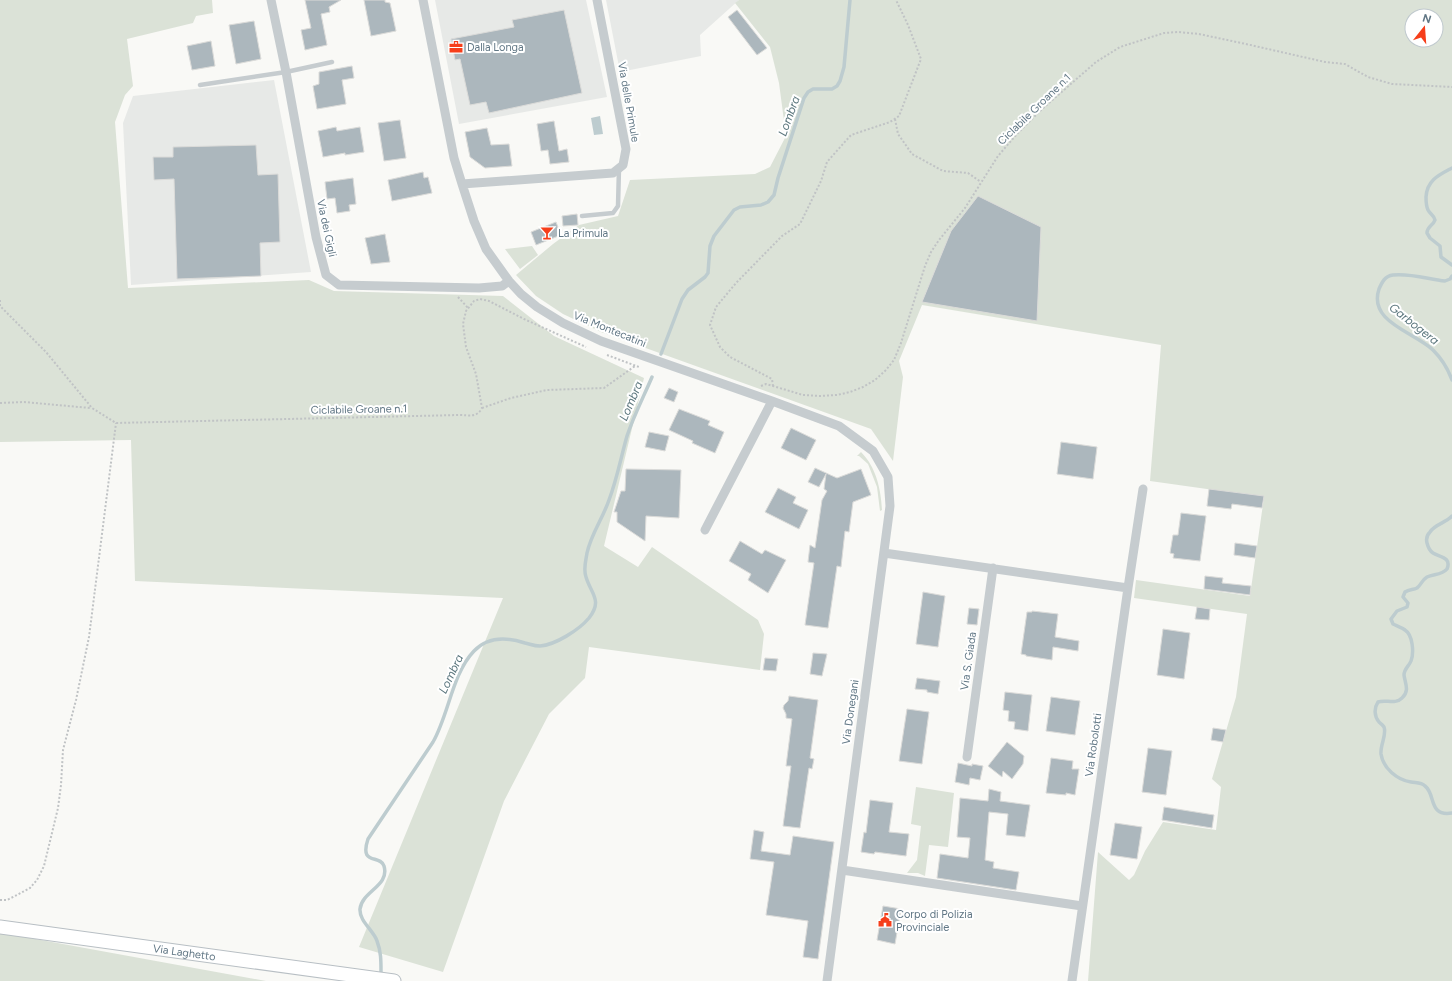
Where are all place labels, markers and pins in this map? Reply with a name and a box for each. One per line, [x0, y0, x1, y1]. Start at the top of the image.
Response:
office icon: Dalla Longa [448, 39, 464, 55]
place label: Dalla Longa [467, 41, 524, 54]
bar icon: La Primula [539, 225, 555, 241]
place label: La Primula [558, 227, 608, 240]
place label: Corpo di Polizia Provinciale [896, 908, 973, 934]
public building icon: Corpo di Polizia Provinciale [877, 912, 893, 928]

